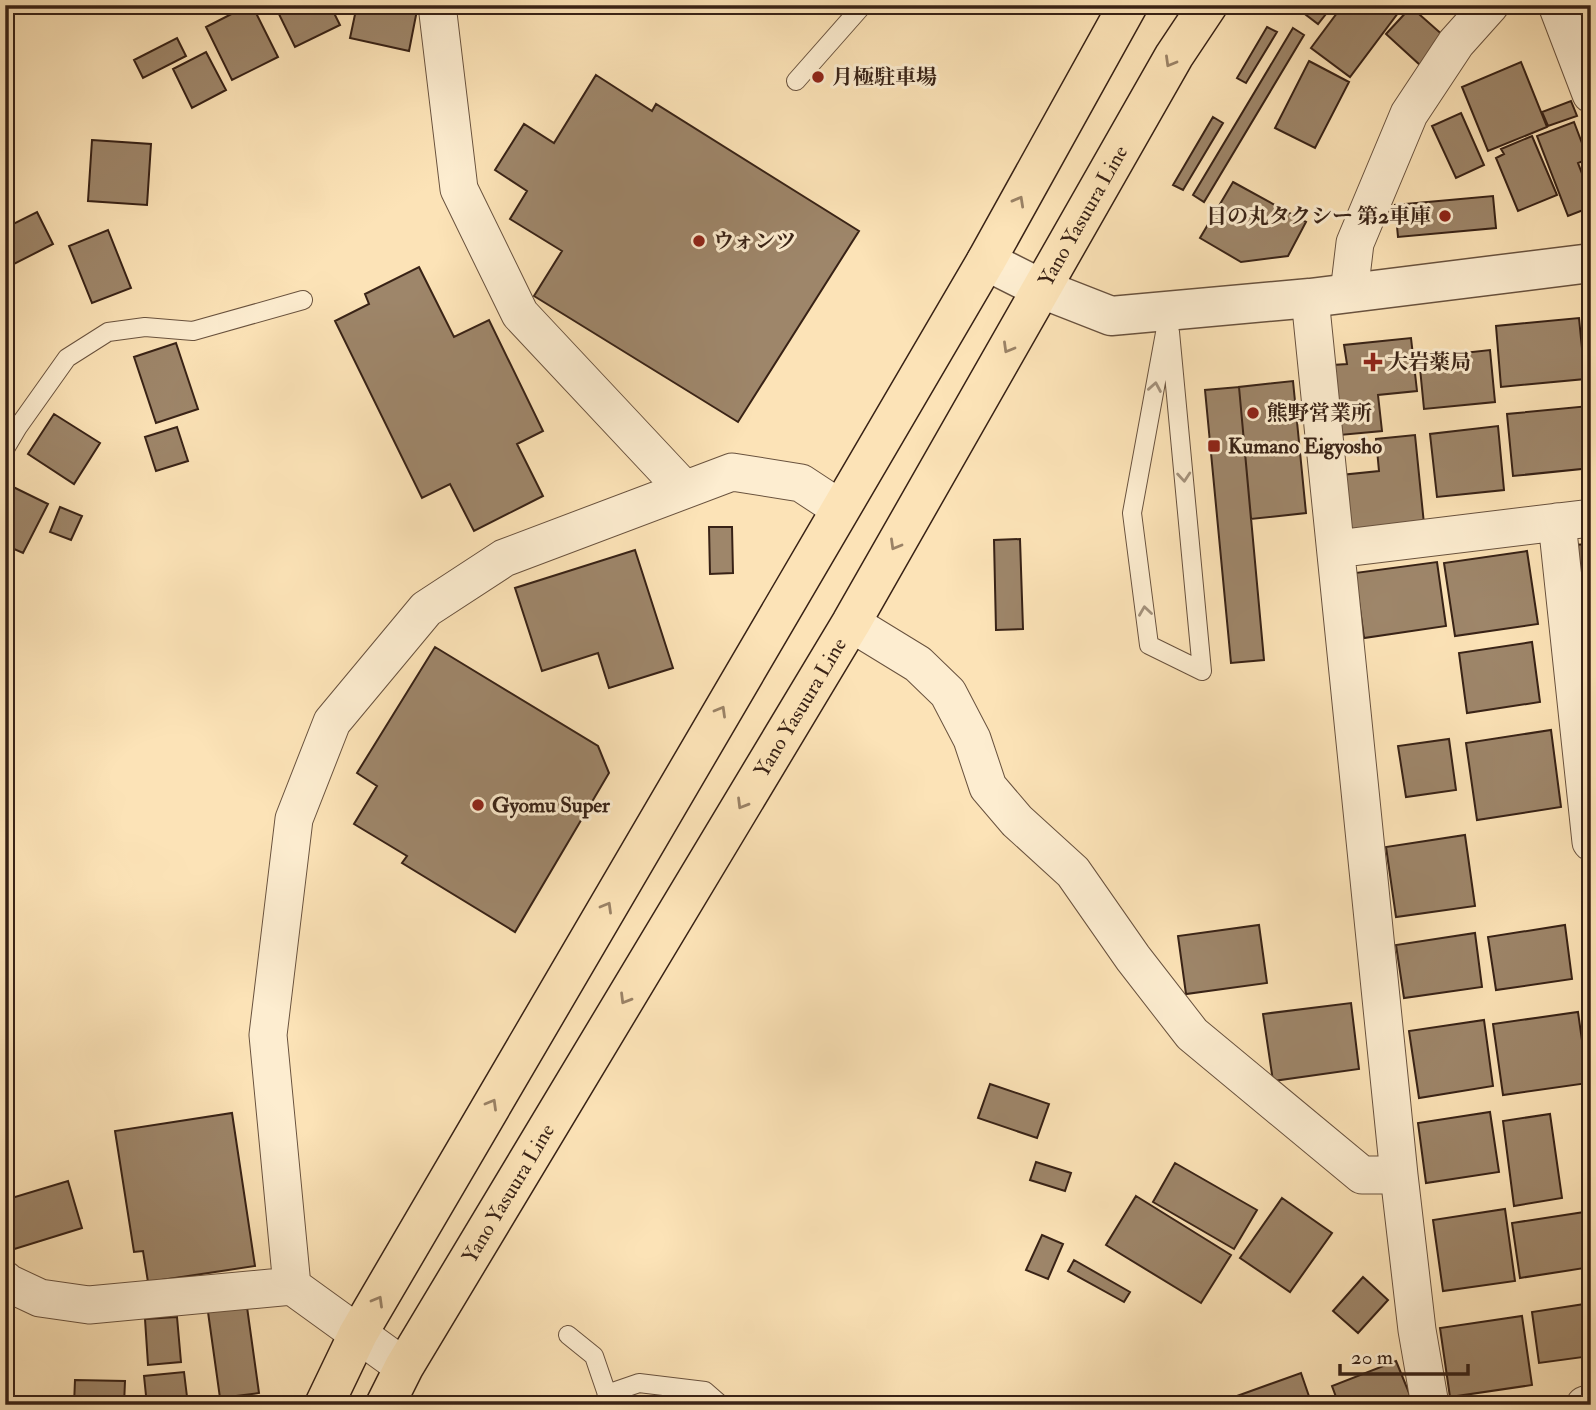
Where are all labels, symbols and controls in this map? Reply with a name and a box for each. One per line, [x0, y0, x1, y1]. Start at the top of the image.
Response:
one-way arrow [1166, 55, 1179, 68]
place label: 月極駐車場 [832, 64, 937, 91]
marker: 月極駐車場 [810, 69, 826, 85]
street label: Yano Yasuura Line [1033, 141, 1134, 291]
one-way arrow [1011, 196, 1024, 208]
place label: 日の丸タクシー 第2車庫 [1206, 203, 1431, 230]
marker: 日の丸タクシー 第2車庫 [1437, 208, 1453, 224]
place label: ウォンツ [713, 228, 796, 255]
marker: ウォンツ [691, 233, 707, 249]
one-way arrow [1004, 340, 1017, 353]
place label: 大岩薬局 [1387, 349, 1471, 376]
marker: 大岩薬局 [1365, 354, 1381, 370]
one-way arrow [1146, 381, 1161, 393]
place label: 熊野営業所 [1267, 400, 1372, 427]
marker: 熊野営業所 [1245, 405, 1261, 421]
place label: Kumano Eigyosho [1228, 433, 1382, 460]
marker: Kumano Eigyosho [1206, 438, 1222, 454]
one-way arrow [1176, 471, 1191, 482]
one-way arrow [890, 538, 903, 551]
one-way arrow [1137, 606, 1152, 617]
street label: Yano Yasuura Line [748, 633, 853, 782]
one-way arrow [713, 705, 726, 718]
place label: Gyomu Super [492, 792, 611, 819]
marker: Gyomu Super [470, 797, 486, 813]
one-way arrow [737, 797, 750, 810]
one-way arrow [599, 902, 612, 915]
one-way arrow [620, 992, 633, 1005]
one-way arrow [484, 1099, 497, 1111]
street label: Yano Yasuura Line [456, 1119, 561, 1268]
one-way arrow [370, 1295, 383, 1308]
scale bar [1340, 1333, 1468, 1377]
text: 20 m [1351, 1344, 1393, 1371]

